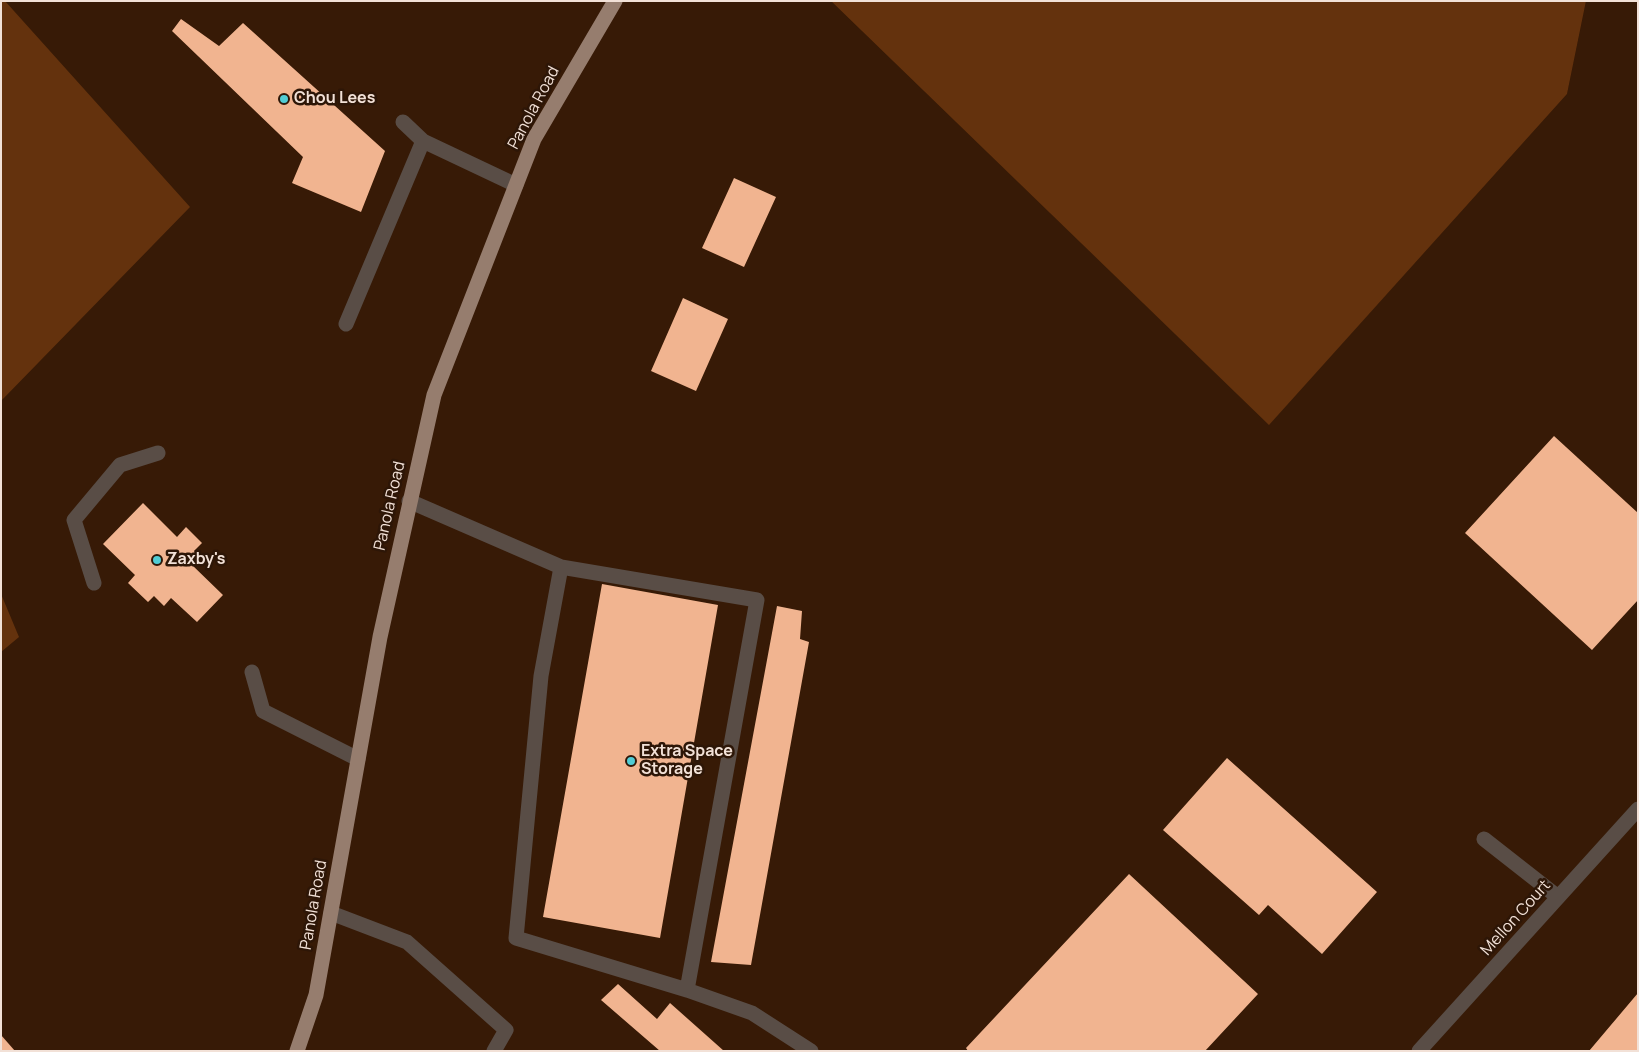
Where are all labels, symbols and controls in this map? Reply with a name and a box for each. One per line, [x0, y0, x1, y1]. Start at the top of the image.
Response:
street label: Panola Road [504, 63, 564, 153]
place label: Chou Lees [294, 89, 375, 109]
marker: Chou Lees [278, 93, 290, 105]
street label: Panola Road [370, 460, 410, 552]
place label: Zaxby's [167, 550, 225, 570]
marker: Zaxby's [151, 554, 163, 566]
place label: Extra Space Storage [641, 742, 733, 780]
marker: Extra Space Storage [625, 755, 637, 767]
street label: Panola Road [297, 859, 331, 951]
street label: Mellon Court [1477, 876, 1555, 960]

